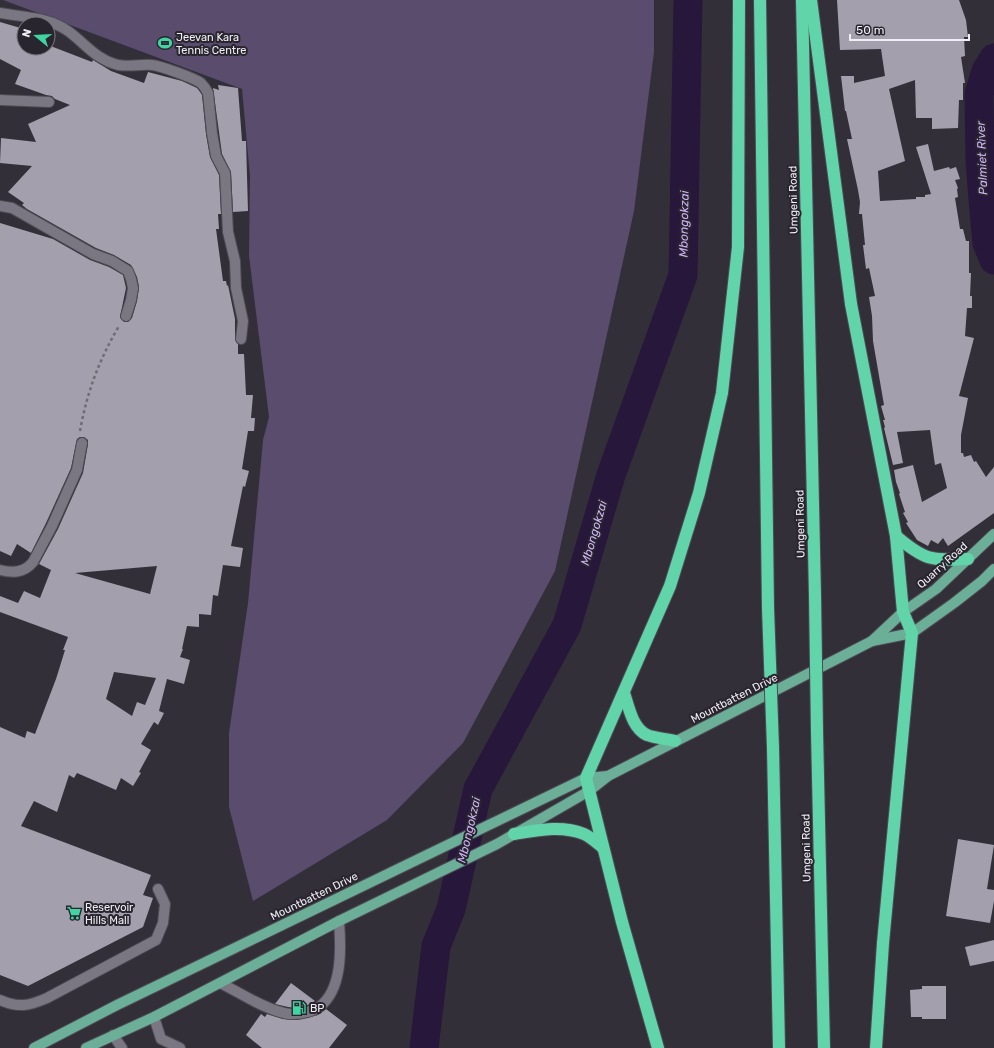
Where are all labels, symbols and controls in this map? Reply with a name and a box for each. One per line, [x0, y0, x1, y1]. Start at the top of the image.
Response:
north arrow [16, 16, 56, 56]
scale bar [850, 16, 969, 42]
text: 50 m [856, 23, 884, 37]
text: N [20, 27, 34, 39]
place label: Jeevan Kara Tennis Centre [176, 31, 246, 57]
sports icon: Jeevan Kara Tennis Centre [157, 35, 173, 51]
water label: Palmiet River [974, 120, 990, 195]
street label: Umgeni Road [786, 166, 801, 234]
water label: Mbongokzai [676, 189, 692, 258]
street label: Umgeni Road [793, 490, 808, 558]
water label: Mbongokzai [578, 498, 610, 567]
street label: Quarry Road [915, 539, 970, 591]
street label: Mountbatten Drive [689, 671, 780, 726]
water label: Mbongokzai [455, 795, 484, 864]
street label: Umgeni Road [799, 814, 814, 882]
street label: Mountbatten Drive [268, 870, 360, 923]
place label: Reservoir Hills Mall [85, 901, 134, 927]
supermarket icon: Reservoir Hills Mall [66, 905, 82, 921]
fuel station icon: BP [291, 1000, 307, 1016]
place label: BP [310, 1002, 324, 1015]

